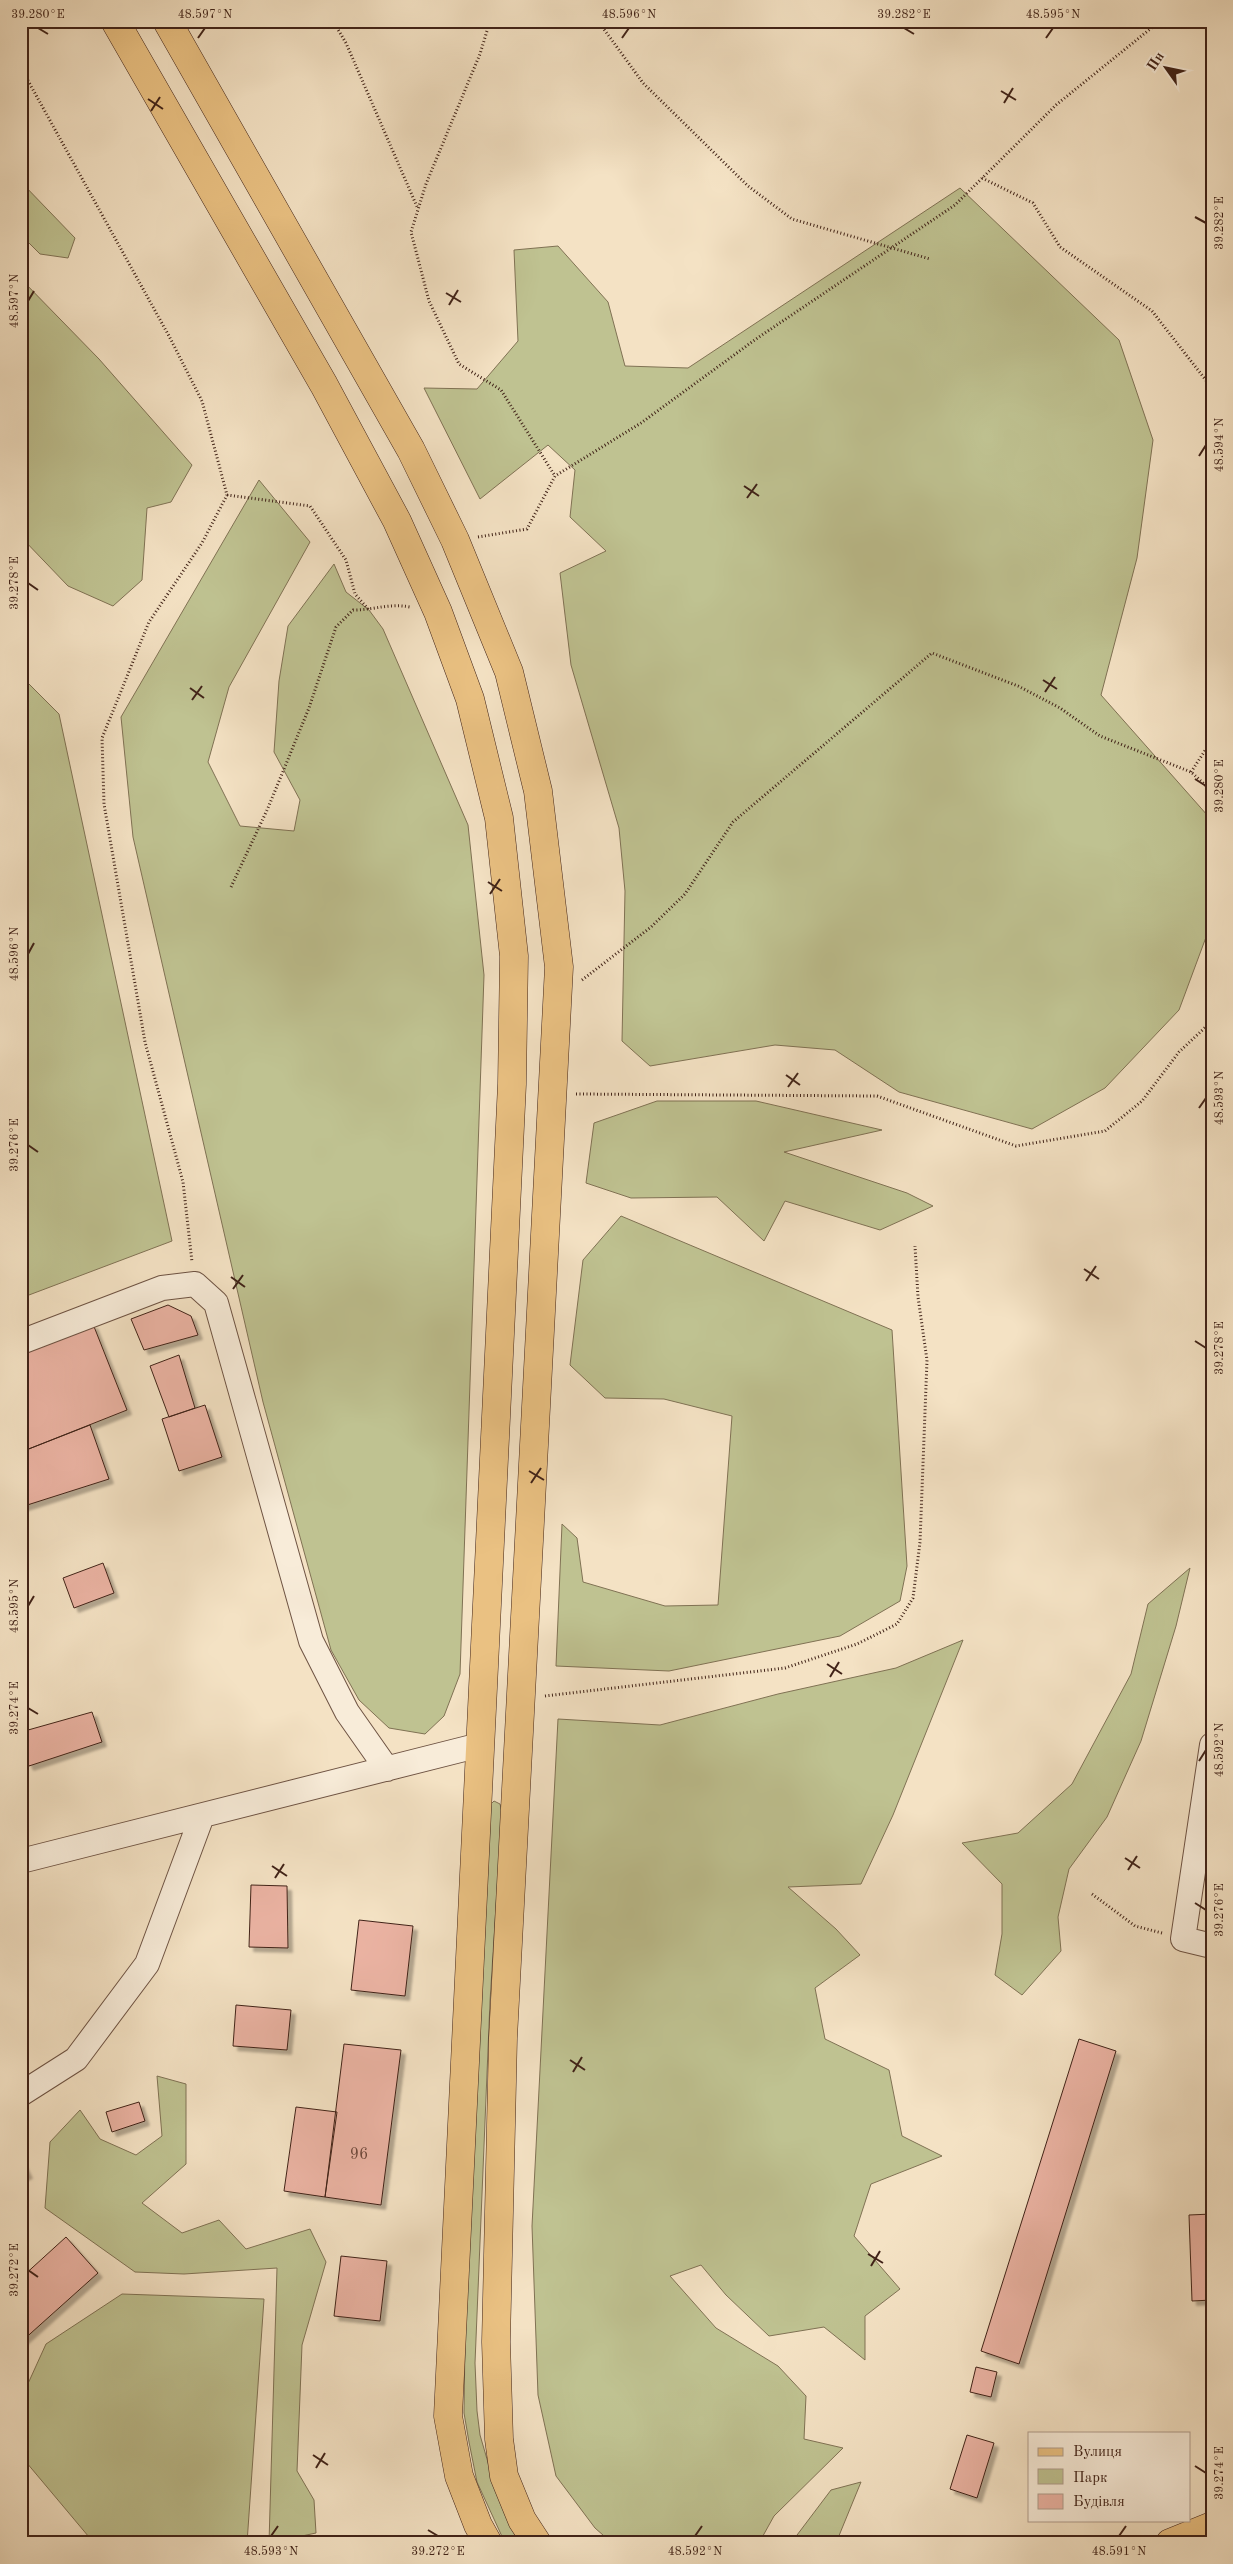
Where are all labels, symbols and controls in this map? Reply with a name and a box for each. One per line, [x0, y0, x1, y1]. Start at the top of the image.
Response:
text: 48.597°N [178, 8, 232, 21]
text: 48.596°N [602, 8, 656, 21]
text: 48.595°N [1026, 8, 1080, 21]
text: 39.280°E [11, 9, 65, 21]
text: 39.282°E [877, 9, 931, 21]
north arrow [1140, 42, 1190, 92]
text: Пн [1145, 50, 1167, 73]
text: 39.282°E [1214, 196, 1226, 250]
text: 48.597°N [8, 274, 21, 328]
text: 48.594°N [1213, 418, 1226, 472]
text: 39.278°E [9, 556, 21, 610]
text: 39.280°E [1214, 759, 1226, 813]
text: 48.596°N [8, 927, 21, 981]
text: 48.593°N [1213, 1071, 1226, 1125]
text: 39.276°E [9, 1118, 21, 1172]
text: 39.278°E [1214, 1321, 1226, 1375]
text: 48.595°N [8, 1579, 21, 1633]
text: 39.274°E [9, 1681, 21, 1735]
text: 48.592°N [1213, 1723, 1226, 1777]
text: 39.276°E [1214, 1883, 1226, 1937]
house number: 96 [350, 2147, 368, 2163]
text: 39.272°E [9, 2243, 21, 2297]
legend [1028, 2432, 1190, 2522]
text: Вулиця [1073, 2445, 1122, 2460]
text: 39.274°E [1214, 2446, 1226, 2500]
text: Парк [1073, 2471, 1108, 2486]
text: Будівля [1073, 2495, 1125, 2510]
text: 48.593°N [244, 2545, 298, 2558]
text: 48.592°N [668, 2545, 722, 2558]
text: 48.591°N [1092, 2545, 1146, 2558]
text: 39.272°E [411, 2546, 465, 2558]

